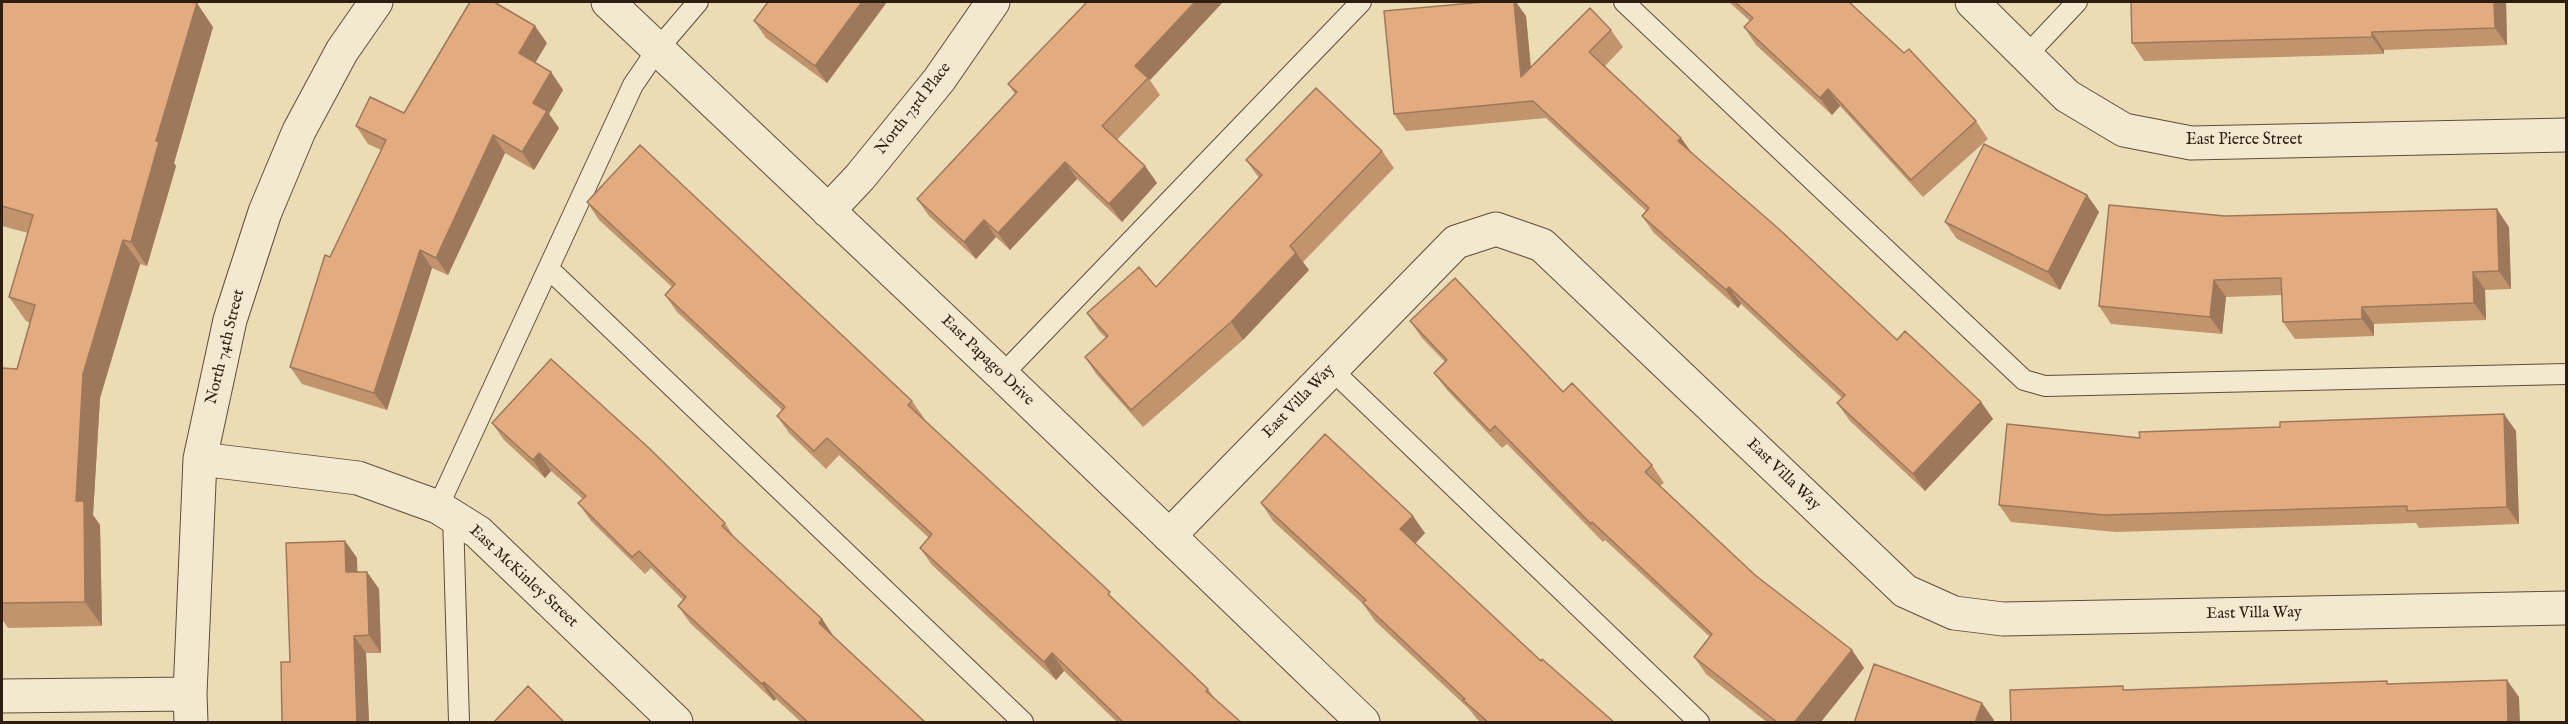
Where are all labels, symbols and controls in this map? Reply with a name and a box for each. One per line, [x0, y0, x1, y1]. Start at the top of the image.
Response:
street label: North 73rd Place [872, 59, 956, 159]
street label: East Pierce Street [2186, 131, 2302, 151]
street label: North 74th Street [202, 287, 250, 407]
street label: East Papago Drive [936, 312, 1038, 410]
street label: East Villa Way [1259, 361, 1339, 443]
street label: East Villa Way [1742, 435, 1824, 515]
street label: East McKinley Street [465, 522, 581, 632]
street label: East Villa Way [2206, 604, 2302, 624]

